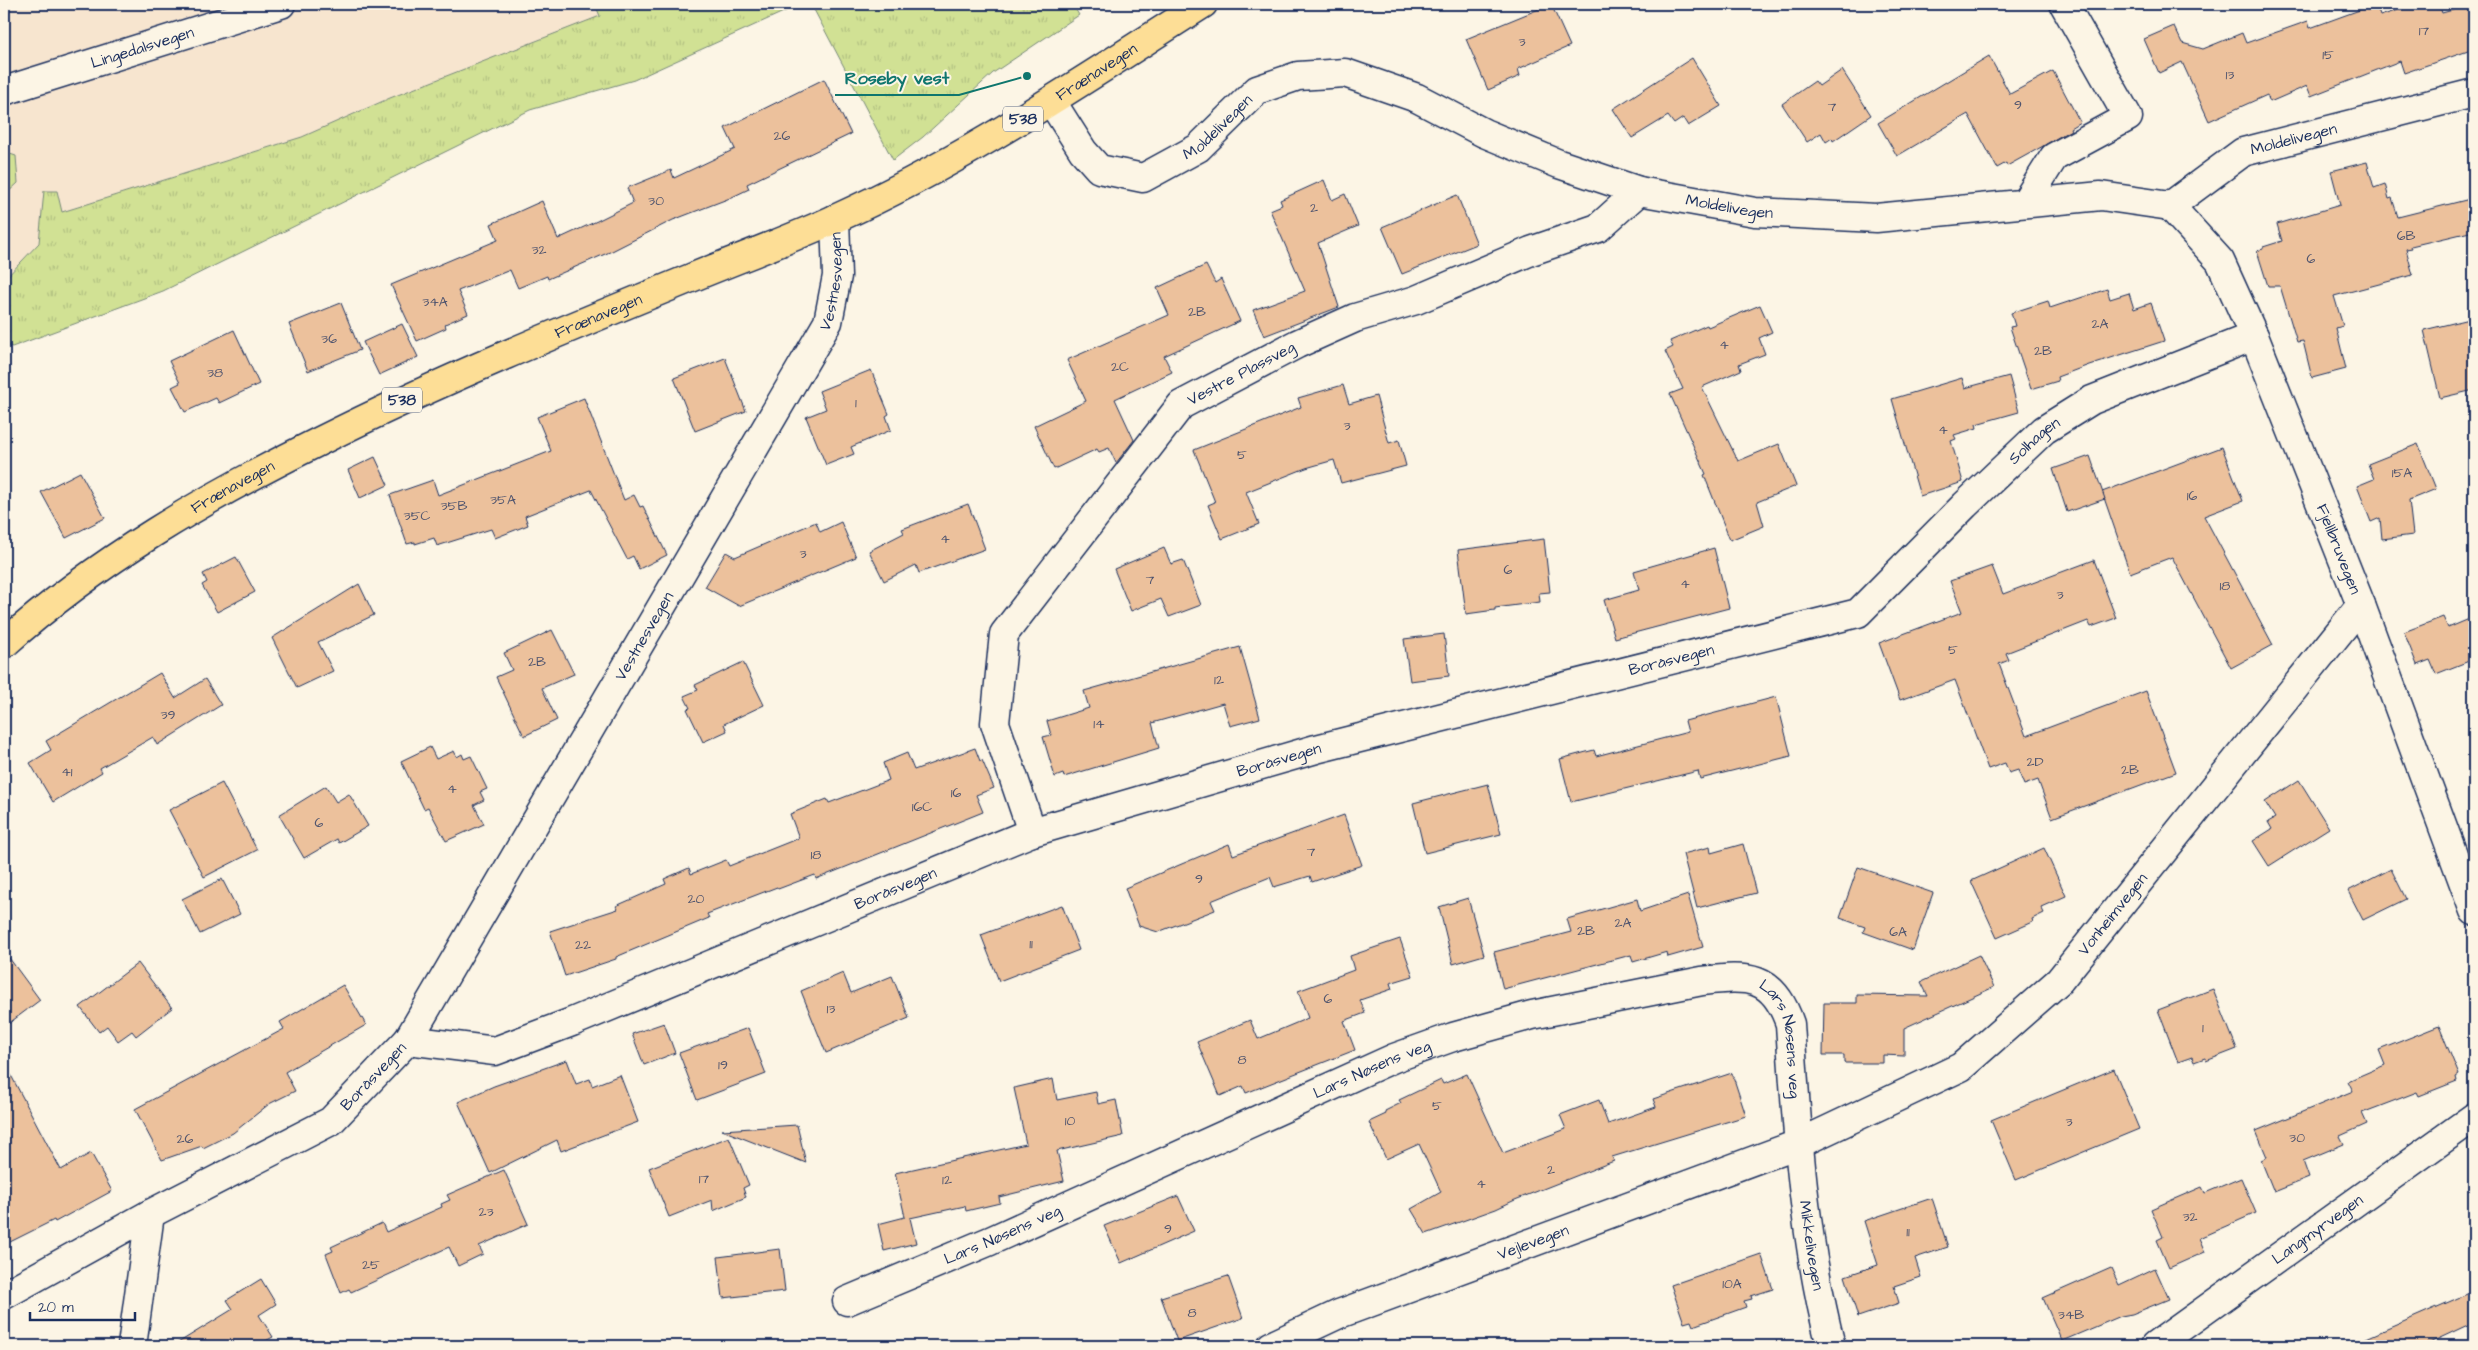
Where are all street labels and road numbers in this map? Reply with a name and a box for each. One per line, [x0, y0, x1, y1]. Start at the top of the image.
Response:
street label: Lingedalsvegen [88, 21, 197, 74]
street label: Frænavegen [1052, 38, 1142, 106]
street label: Moldelivegen [1179, 89, 1257, 165]
road number: 538 [1003, 106, 1043, 132]
street label: Moldelivegen [2248, 117, 2339, 161]
street label: Moldelivegen [1684, 189, 1774, 224]
street label: Vestnesvegen [814, 232, 848, 335]
street label: Frænavegen [551, 288, 645, 344]
street label: Vestre Plassveg [1183, 336, 1300, 411]
road number: 538 [382, 388, 422, 412]
street label: Solhagen [2003, 412, 2064, 469]
street label: Frænavegen [187, 455, 278, 519]
street label: Fjellbruvegen [2311, 501, 2367, 597]
street label: Vestnesvegen [610, 588, 679, 685]
street label: Boråsvegen [1626, 639, 1716, 681]
street label: Boråsvegen [1234, 737, 1324, 783]
street label: Boråsvegen [851, 862, 940, 915]
street label: Vonheimvegen [2073, 868, 2153, 960]
street label: Lars Nøsens veg [1755, 974, 1806, 1099]
street label: Lars Nøsens veg [1310, 1035, 1434, 1104]
street label: Boråsvegen [335, 1037, 411, 1116]
street label: Langmyrvegen [2267, 1189, 2368, 1270]
street label: Lars Nøsens veg [941, 1199, 1065, 1270]
street label: Mikkelivegen [1794, 1199, 1829, 1292]
street label: Vejlevegen [1494, 1219, 1572, 1265]

